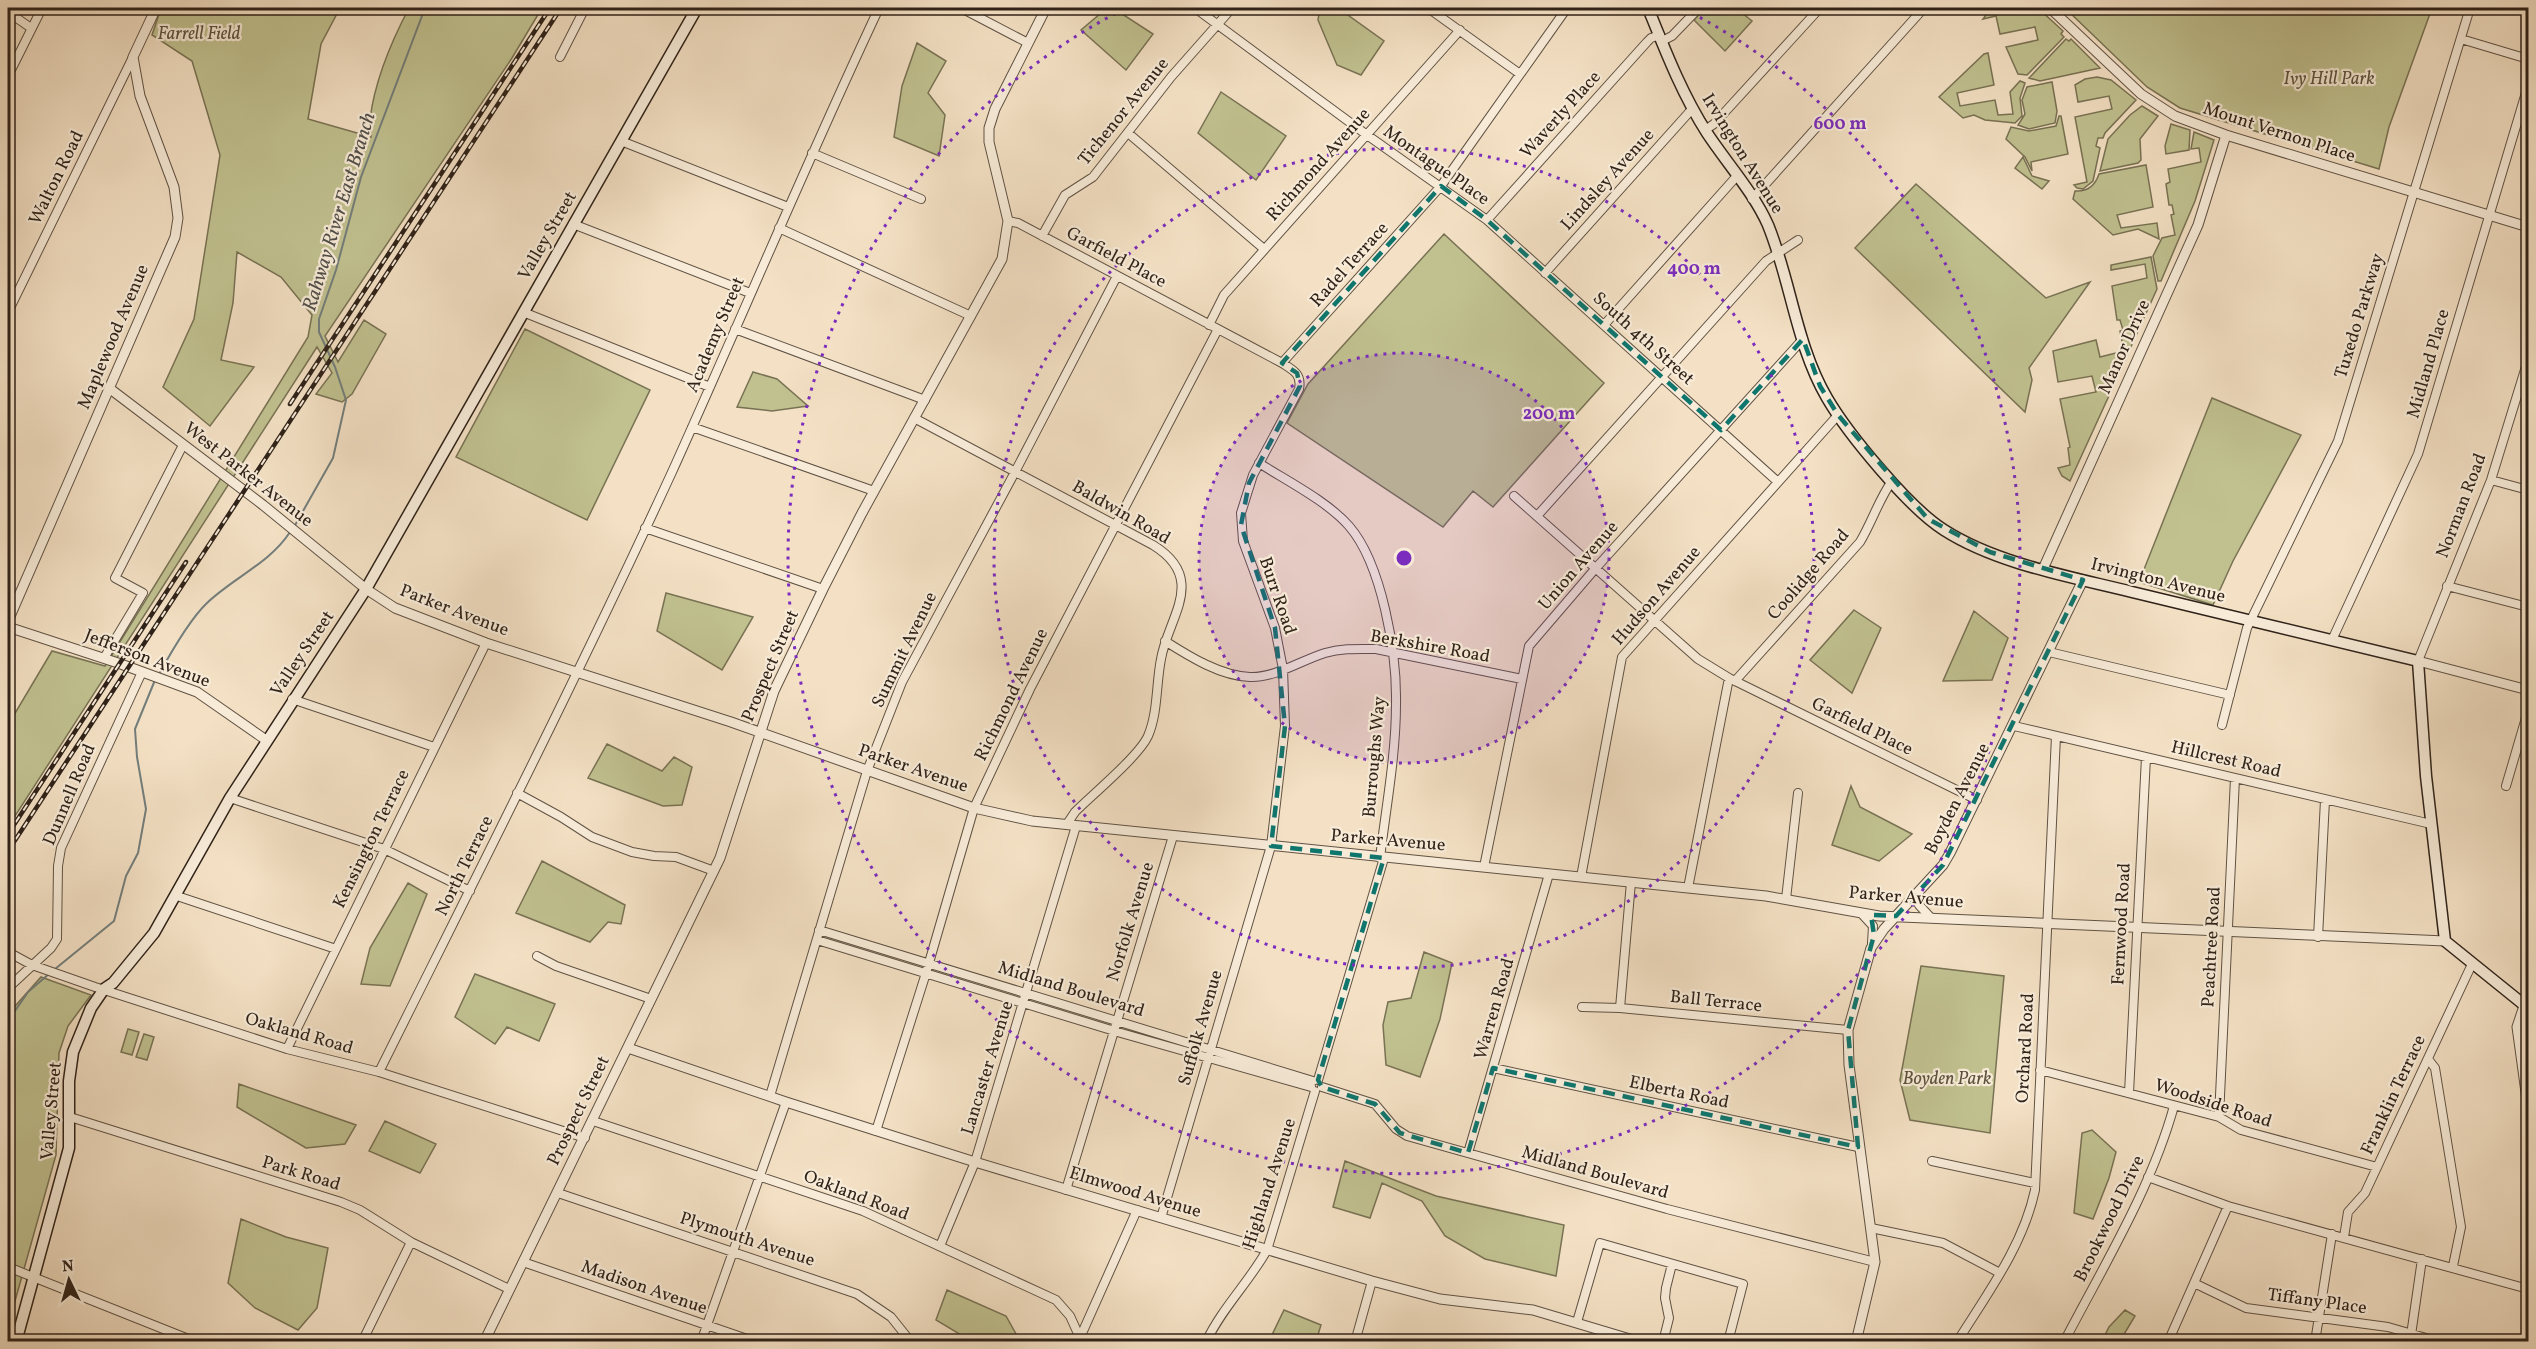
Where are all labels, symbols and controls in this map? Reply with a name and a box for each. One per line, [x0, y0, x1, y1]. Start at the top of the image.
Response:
park label: Farrell Field [158, 22, 241, 47]
street label: Tichenor Avenue [1073, 53, 1175, 171]
street label: Waverly Place [1515, 66, 1607, 164]
park label: Ivy Hill Park [2283, 67, 2375, 92]
street label: Irvington Avenue [1695, 89, 1789, 219]
street label: Mount Vernon Place [2200, 97, 2358, 169]
street label: Richmond Avenue [1261, 103, 1377, 227]
water label: Rahway River East Branch [296, 109, 384, 315]
text: 600 m [1813, 112, 1867, 137]
street label: Montague Place [1378, 120, 1494, 212]
street label: Lindsley Avenue [1555, 124, 1661, 236]
street label: Walton Road [23, 127, 91, 229]
street label: Valley Street [512, 187, 584, 285]
street label: Radel Terrace [1305, 217, 1395, 313]
street label: Garfield Place [1062, 221, 1170, 295]
street label: Tuxedo Parkway [2329, 250, 2391, 382]
text: 400 m [1667, 257, 1721, 282]
street label: Maplewood Avenue [72, 261, 156, 413]
street label: Academy Street [680, 273, 752, 397]
street label: South 4th Street [1587, 287, 1699, 391]
street label: Manor Drive [2093, 296, 2157, 398]
street label: Midland Place [2401, 306, 2457, 422]
text: 200 m [1523, 402, 1575, 427]
street label: West Parker Avenue [178, 417, 318, 533]
street label: Norman Road [2431, 450, 2493, 562]
street label: Baldwin Road [1067, 475, 1175, 551]
street label: Union Avenue [1533, 516, 1625, 616]
street label: Coolidge Road [1762, 524, 1856, 626]
street label: Hudson Avenue [1607, 541, 1707, 651]
centre of rings [1394, 548, 1414, 568]
street label: Irvington Avenue [2088, 552, 2228, 610]
street label: Burr Road [1252, 554, 1302, 638]
street label: Parker Avenue [396, 579, 512, 643]
street label: Summit Avenue [866, 588, 944, 712]
street label: Valley Street [265, 606, 341, 702]
street label: Prospect Street [736, 606, 806, 726]
street label: Jefferson Avenue [80, 623, 214, 695]
street label: Richmond Avenue [969, 624, 1055, 766]
street label: Berkshire Road [1368, 624, 1492, 670]
street label: Garfield Place [1807, 692, 1917, 762]
street label: Burroughs Way [1357, 695, 1393, 819]
street label: Hillcrest Road [2169, 735, 2283, 785]
street label: Parker Avenue [855, 738, 971, 800]
street label: Boyden Avenue [1919, 739, 1997, 859]
street label: Dunnell Road [37, 740, 103, 850]
street label: Kensington Terrace [327, 765, 417, 913]
street label: North Terrace [430, 812, 500, 920]
street label: Parker Avenue [1330, 824, 1446, 858]
street label: Norfolk Avenue [1101, 859, 1161, 985]
street label: Fernwood Road [2106, 862, 2138, 986]
street label: Parker Avenue [1848, 881, 1964, 915]
street label: Peachtree Road [2196, 886, 2228, 1008]
street label: Warren Road [1469, 955, 1521, 1063]
street label: Midland Boulevard [995, 956, 1147, 1024]
street label: Suffolk Avenue [1173, 967, 1229, 1089]
street label: Ball Terrace [1669, 985, 1763, 1019]
street label: Orchard Road [2011, 992, 2041, 1104]
street label: Lancaster Avenue [956, 998, 1020, 1138]
street label: Oakland Road [242, 1007, 356, 1061]
street label: Franklin Terrace [2355, 1031, 2433, 1159]
street label: Prospect Street [542, 1052, 616, 1170]
street label: Valley Street [35, 1061, 69, 1161]
park label: Boyden Park [1903, 1067, 1991, 1092]
street label: Elberta Road [1627, 1070, 1731, 1116]
street label: Woodside Road [2151, 1073, 2275, 1135]
street label: Highland Avenue [1237, 1115, 1303, 1253]
street label: Midland Boulevard [1518, 1140, 1672, 1206]
street label: Park Road [259, 1150, 343, 1198]
street label: Brookwood Drive [2068, 1151, 2152, 1287]
street label: Elmwood Avenue [1066, 1161, 1204, 1225]
street label: Oakland Road [800, 1164, 912, 1228]
street label: Plymouth Avenue [676, 1206, 818, 1274]
north arrow [39, 1250, 99, 1310]
street label: Madison Avenue [578, 1255, 710, 1321]
text: N [61, 1256, 75, 1279]
street label: Tiffany Place [2266, 1283, 2368, 1321]

